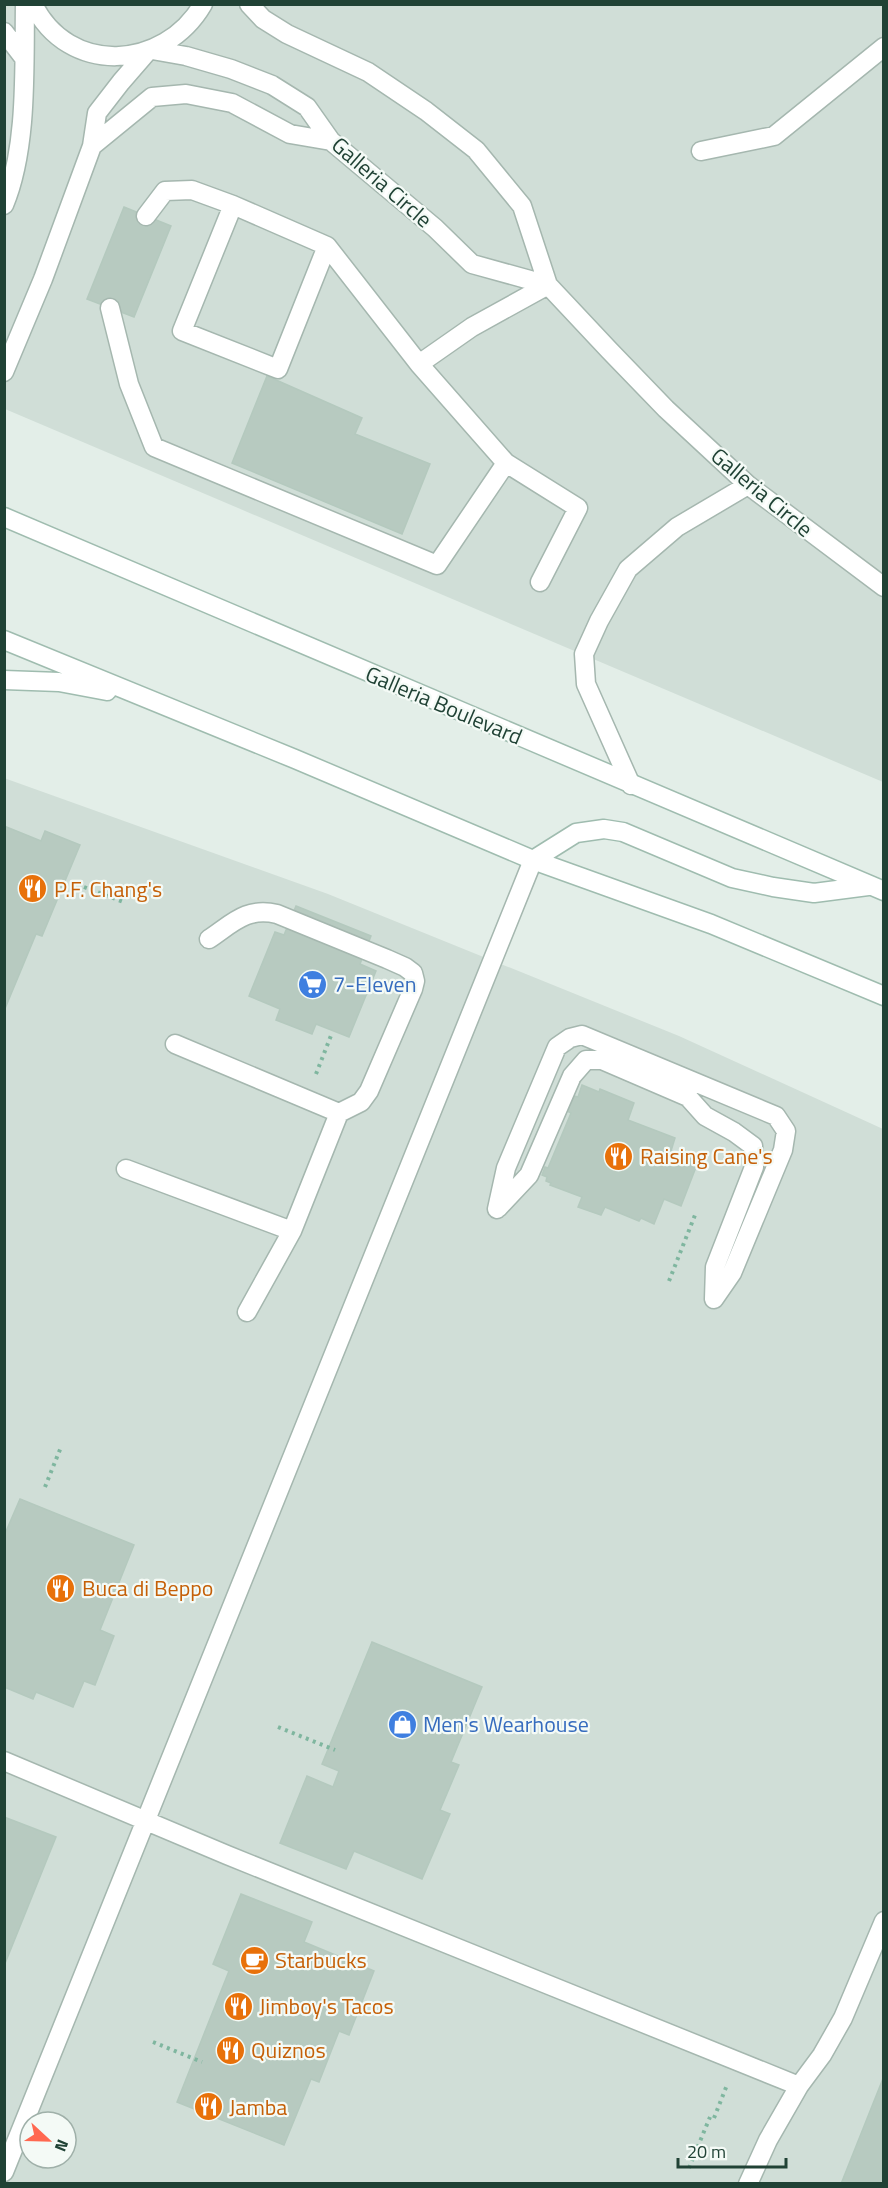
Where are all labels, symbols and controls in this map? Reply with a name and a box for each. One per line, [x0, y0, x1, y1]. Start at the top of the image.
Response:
street label: Galleria Circle [324, 128, 440, 236]
street label: Galleria Circle [704, 439, 820, 545]
street label: Galleria Boulevard [360, 657, 528, 753]
place label: P.F. Chang's [54, 872, 162, 906]
restaurant icon: P.F. Chang's [17, 873, 49, 905]
place label: 7-Eleven [333, 967, 416, 1001]
supermarket icon: 7-Eleven [296, 968, 328, 1000]
place label: Raising Cane's [640, 1139, 773, 1173]
restaurant icon: Raising Cane's [603, 1140, 635, 1172]
place label: Buca di Beppo [82, 1571, 213, 1605]
restaurant icon: Buca di Beppo [45, 1572, 77, 1604]
place label: Men's Wearhouse [423, 1707, 589, 1741]
shop icon: Men's Wearhouse [386, 1708, 418, 1740]
place label: Starbucks [275, 1943, 367, 1977]
cafe icon: Starbucks [238, 1944, 270, 1976]
place label: Jimboy's Tacos [259, 1989, 394, 2023]
restaurant icon: Jimboy's Tacos [222, 1990, 254, 2022]
place label: Quiznos [251, 2033, 326, 2067]
restaurant icon: Quiznos [214, 2034, 246, 2066]
place label: Jamba [229, 2090, 287, 2124]
restaurant icon: Jamba [192, 2091, 224, 2123]
north arrow [18, 2110, 78, 2170]
scale bar [678, 2131, 786, 2169]
text: N [49, 2136, 75, 2155]
text: 20 m [687, 2138, 726, 2165]

